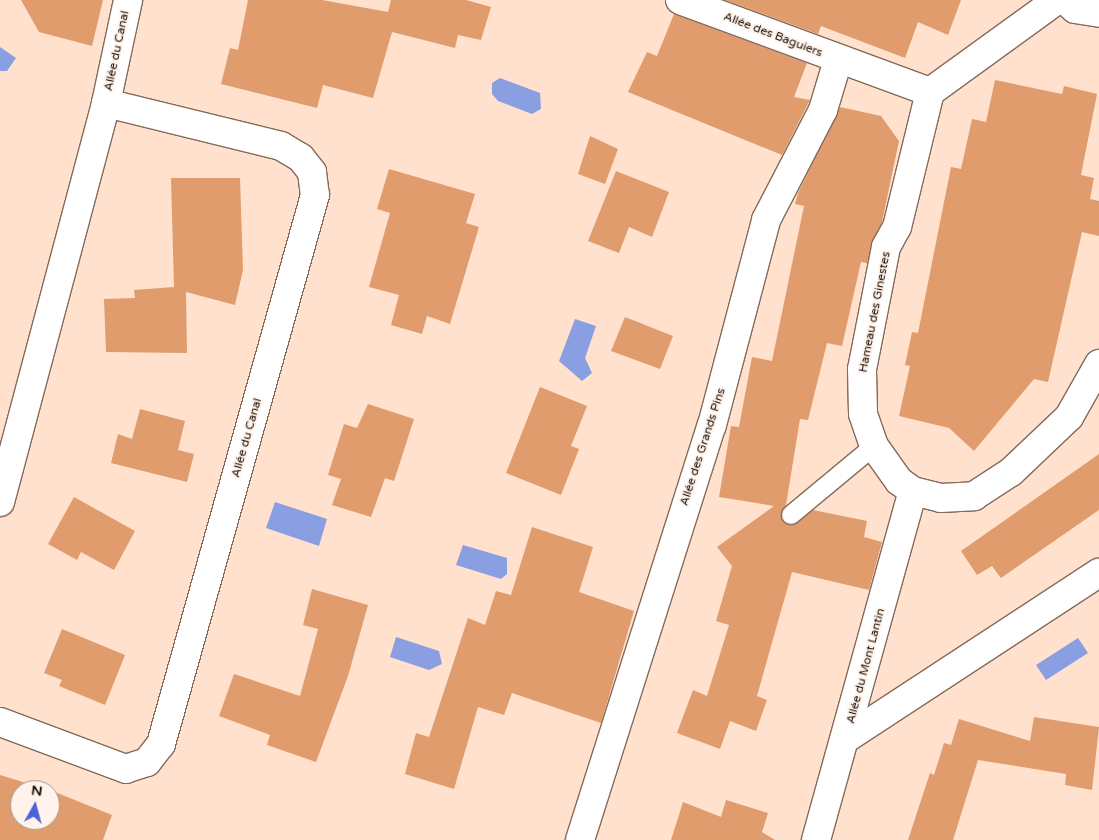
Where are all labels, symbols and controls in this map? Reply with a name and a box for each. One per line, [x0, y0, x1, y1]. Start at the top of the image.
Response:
street label: Allée des Baguiers [721, 9, 825, 61]
street label: Allée du Canal [101, 10, 133, 92]
street label: Hameau des Ginestes [856, 250, 894, 374]
street label: Allée des Grands Pins [677, 386, 729, 508]
street label: Allée du Canal [229, 397, 265, 479]
street label: Allée du Mont Lantin [844, 607, 888, 725]
north arrow [10, 780, 60, 830]
text: N [30, 781, 43, 800]

